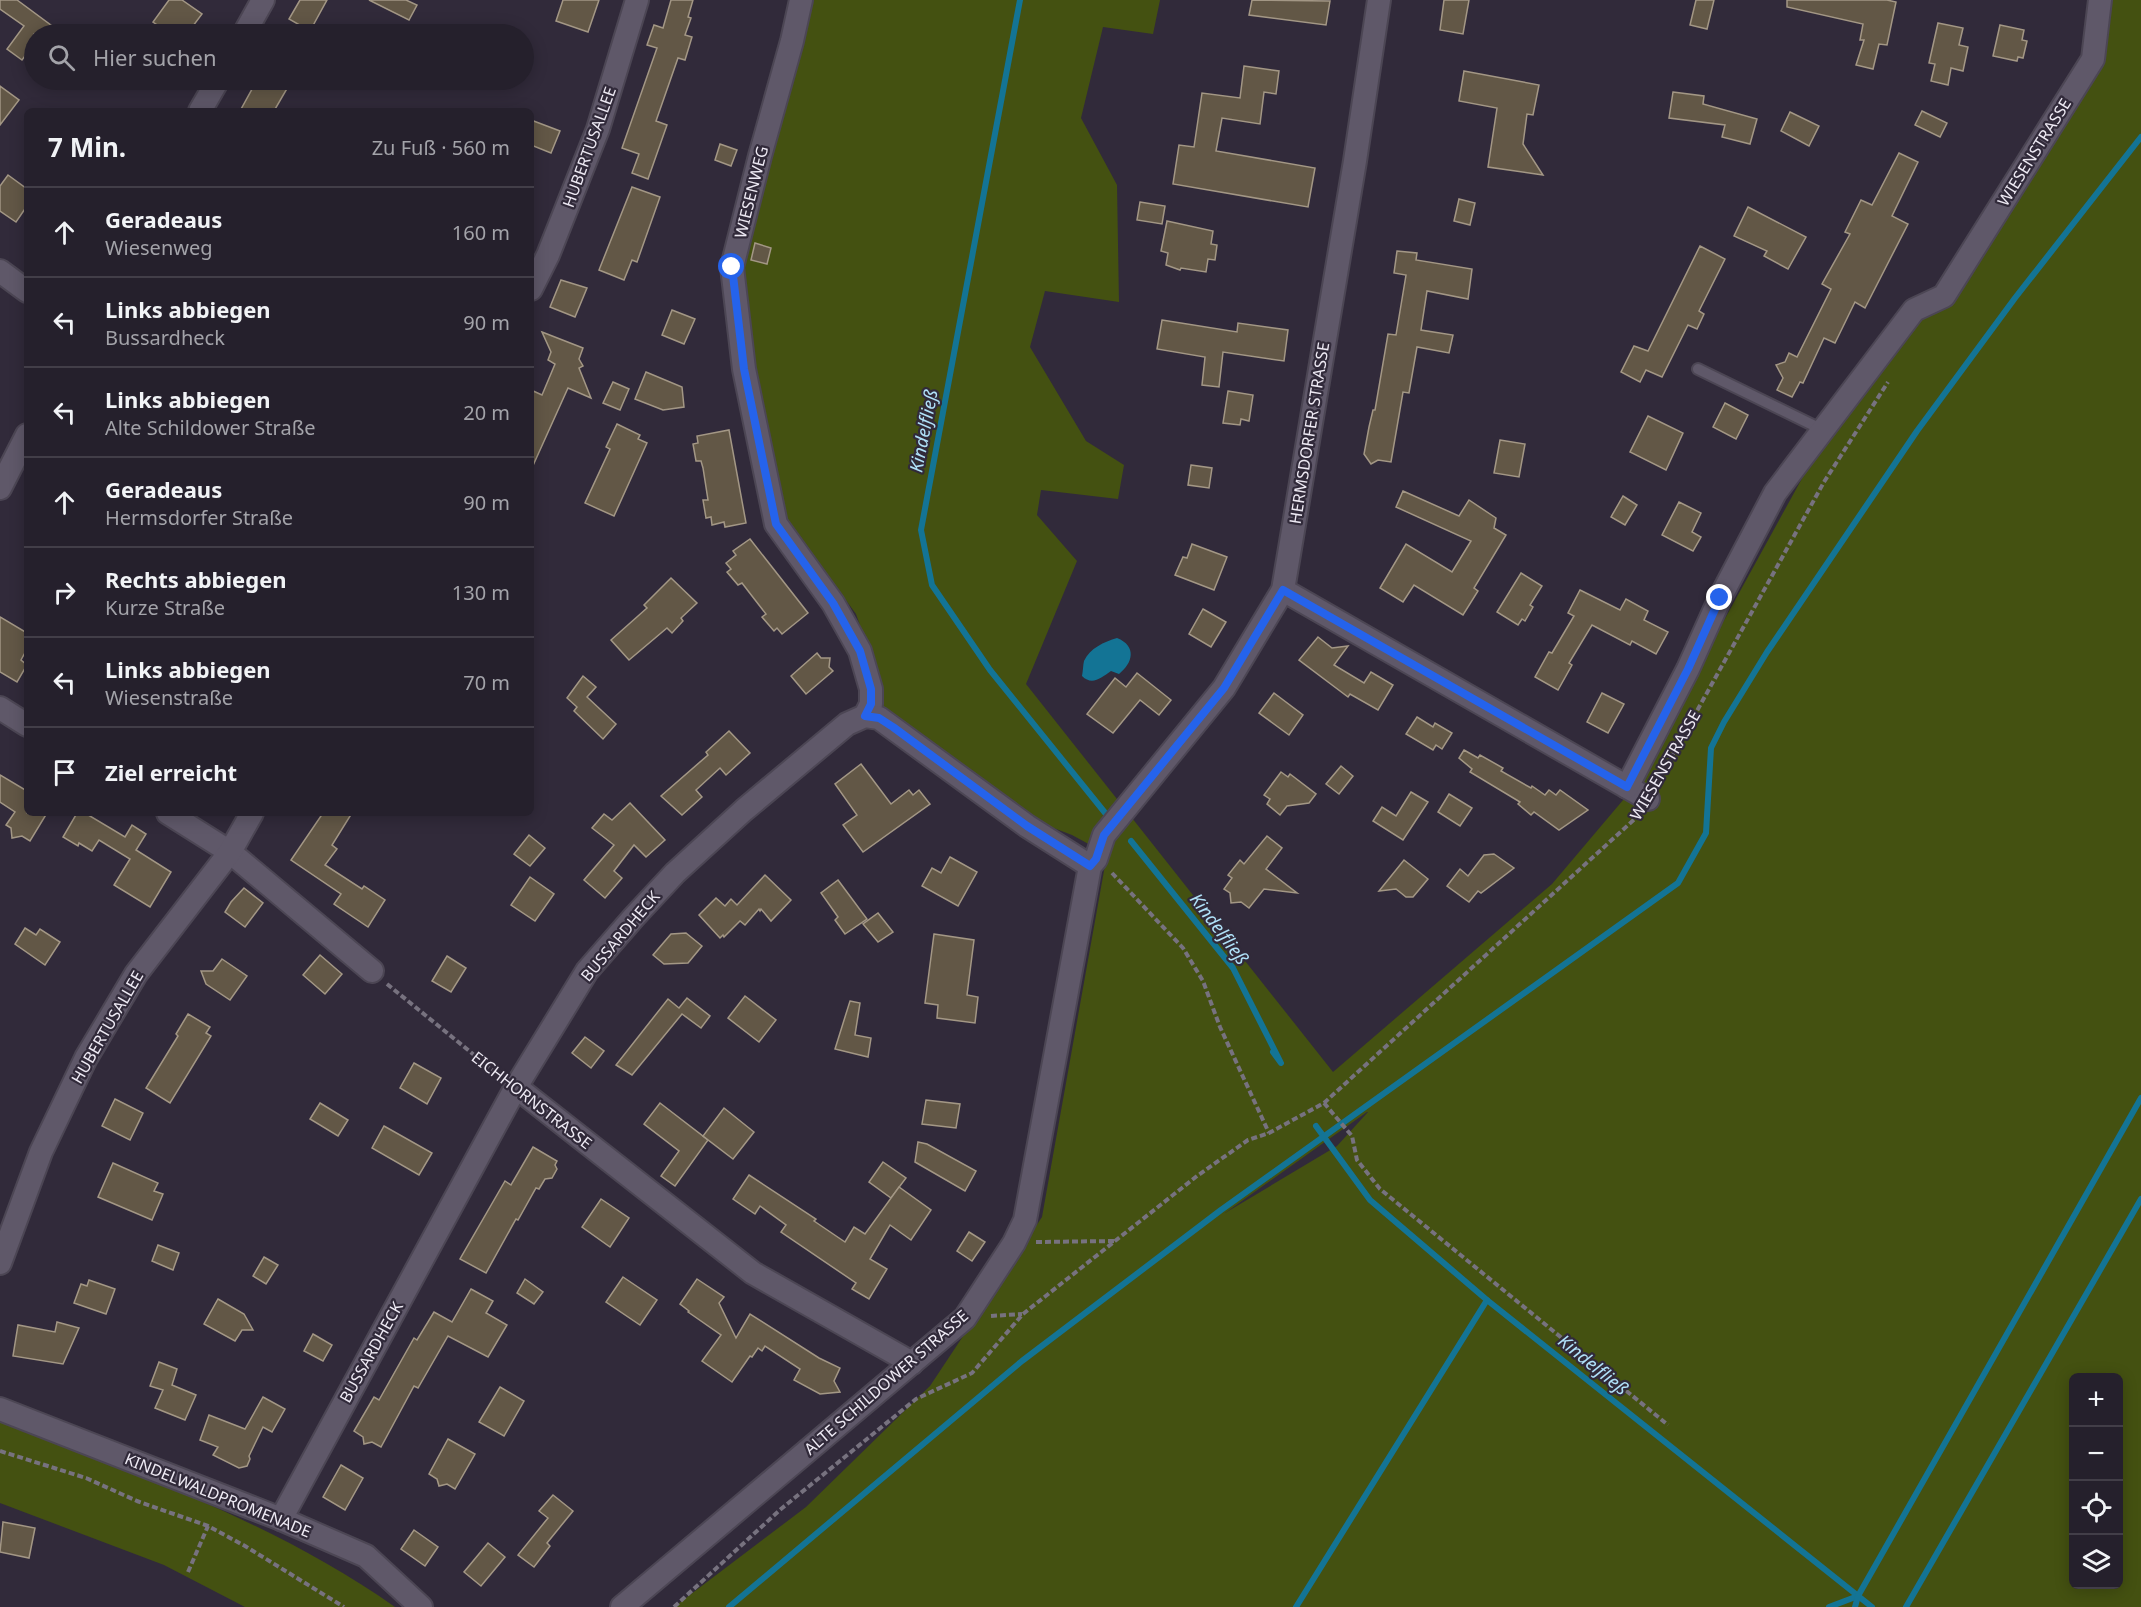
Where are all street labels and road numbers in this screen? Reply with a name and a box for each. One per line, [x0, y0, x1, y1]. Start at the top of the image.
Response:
street label: HUBERTUSALLEE [557, 84, 621, 210]
street label: WIESENSTRASSE [1992, 94, 2076, 210]
street label: WIESENWEG [729, 144, 773, 240]
street label: HERMSDORFER STRASSE [1284, 341, 1334, 525]
street label: WIESENSTRASSE [1625, 706, 1705, 824]
street label: BUSSARDHECK [575, 886, 665, 986]
street label: HUBERTUSALLEE [66, 967, 148, 1087]
street label: EICHHORNSTRASSE [467, 1046, 597, 1154]
street label: BUSSARDHECK [334, 1297, 408, 1406]
street label: ALTE SCHILDOWER STRASSE [799, 1304, 973, 1460]
street label: KINDELWALDPROMENADE [122, 1447, 314, 1543]

